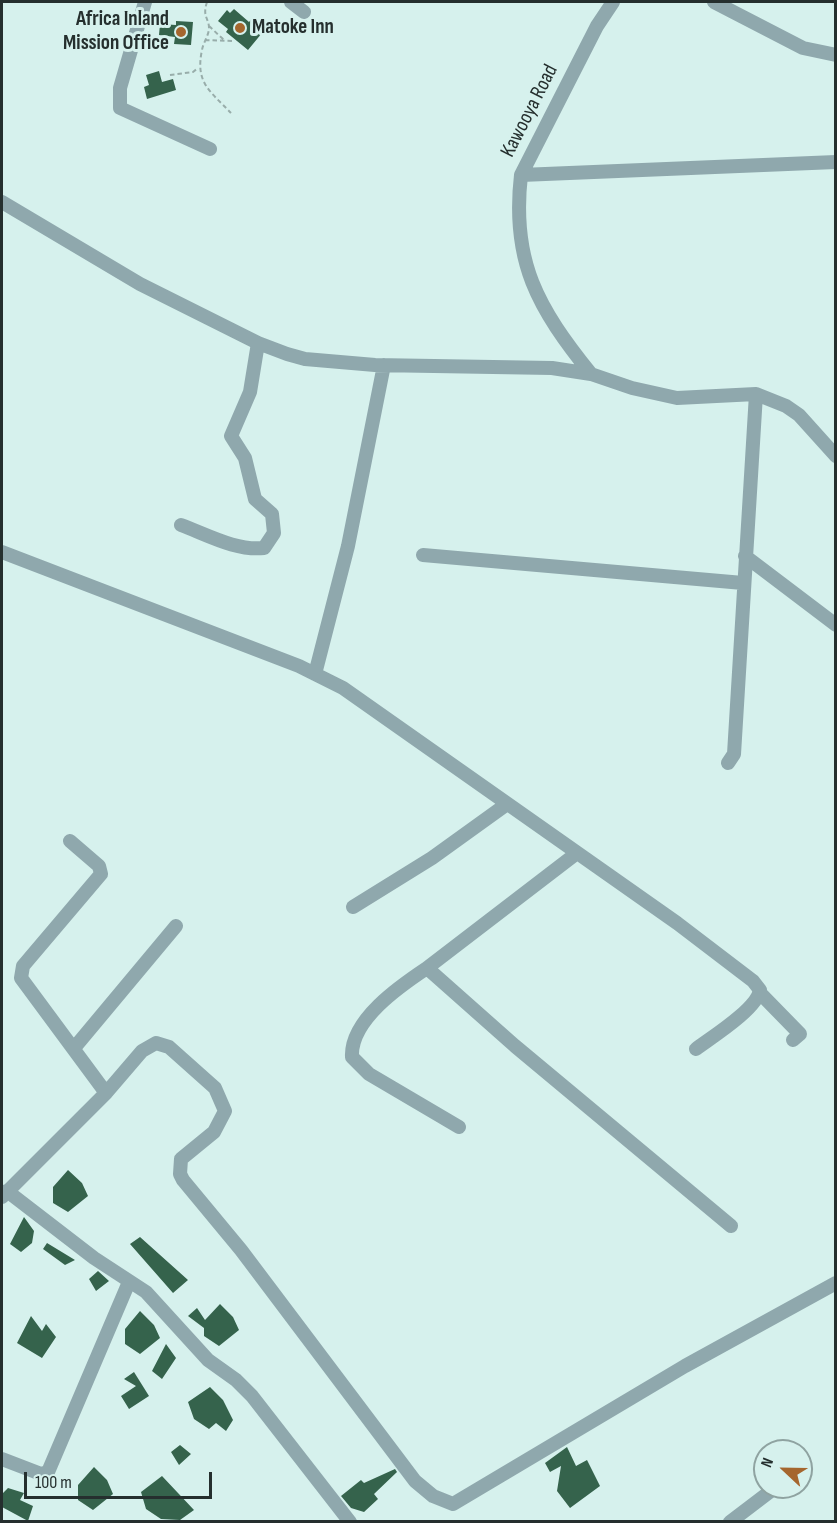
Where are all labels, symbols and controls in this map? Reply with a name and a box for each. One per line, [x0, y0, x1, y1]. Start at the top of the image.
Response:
place label: Africa Inland Mission Office [63, 7, 169, 57]
place label: Matoke Inn [252, 15, 334, 41]
marker: Matoke Inn [233, 21, 247, 35]
marker: Africa Inland Mission Office [174, 25, 188, 39]
street label: Kawooya Road [496, 60, 564, 162]
north arrow [753, 1439, 813, 1499]
text: N [757, 1455, 778, 1470]
scale bar [27, 1460, 214, 1498]
text: 100 m [35, 1472, 72, 1493]

